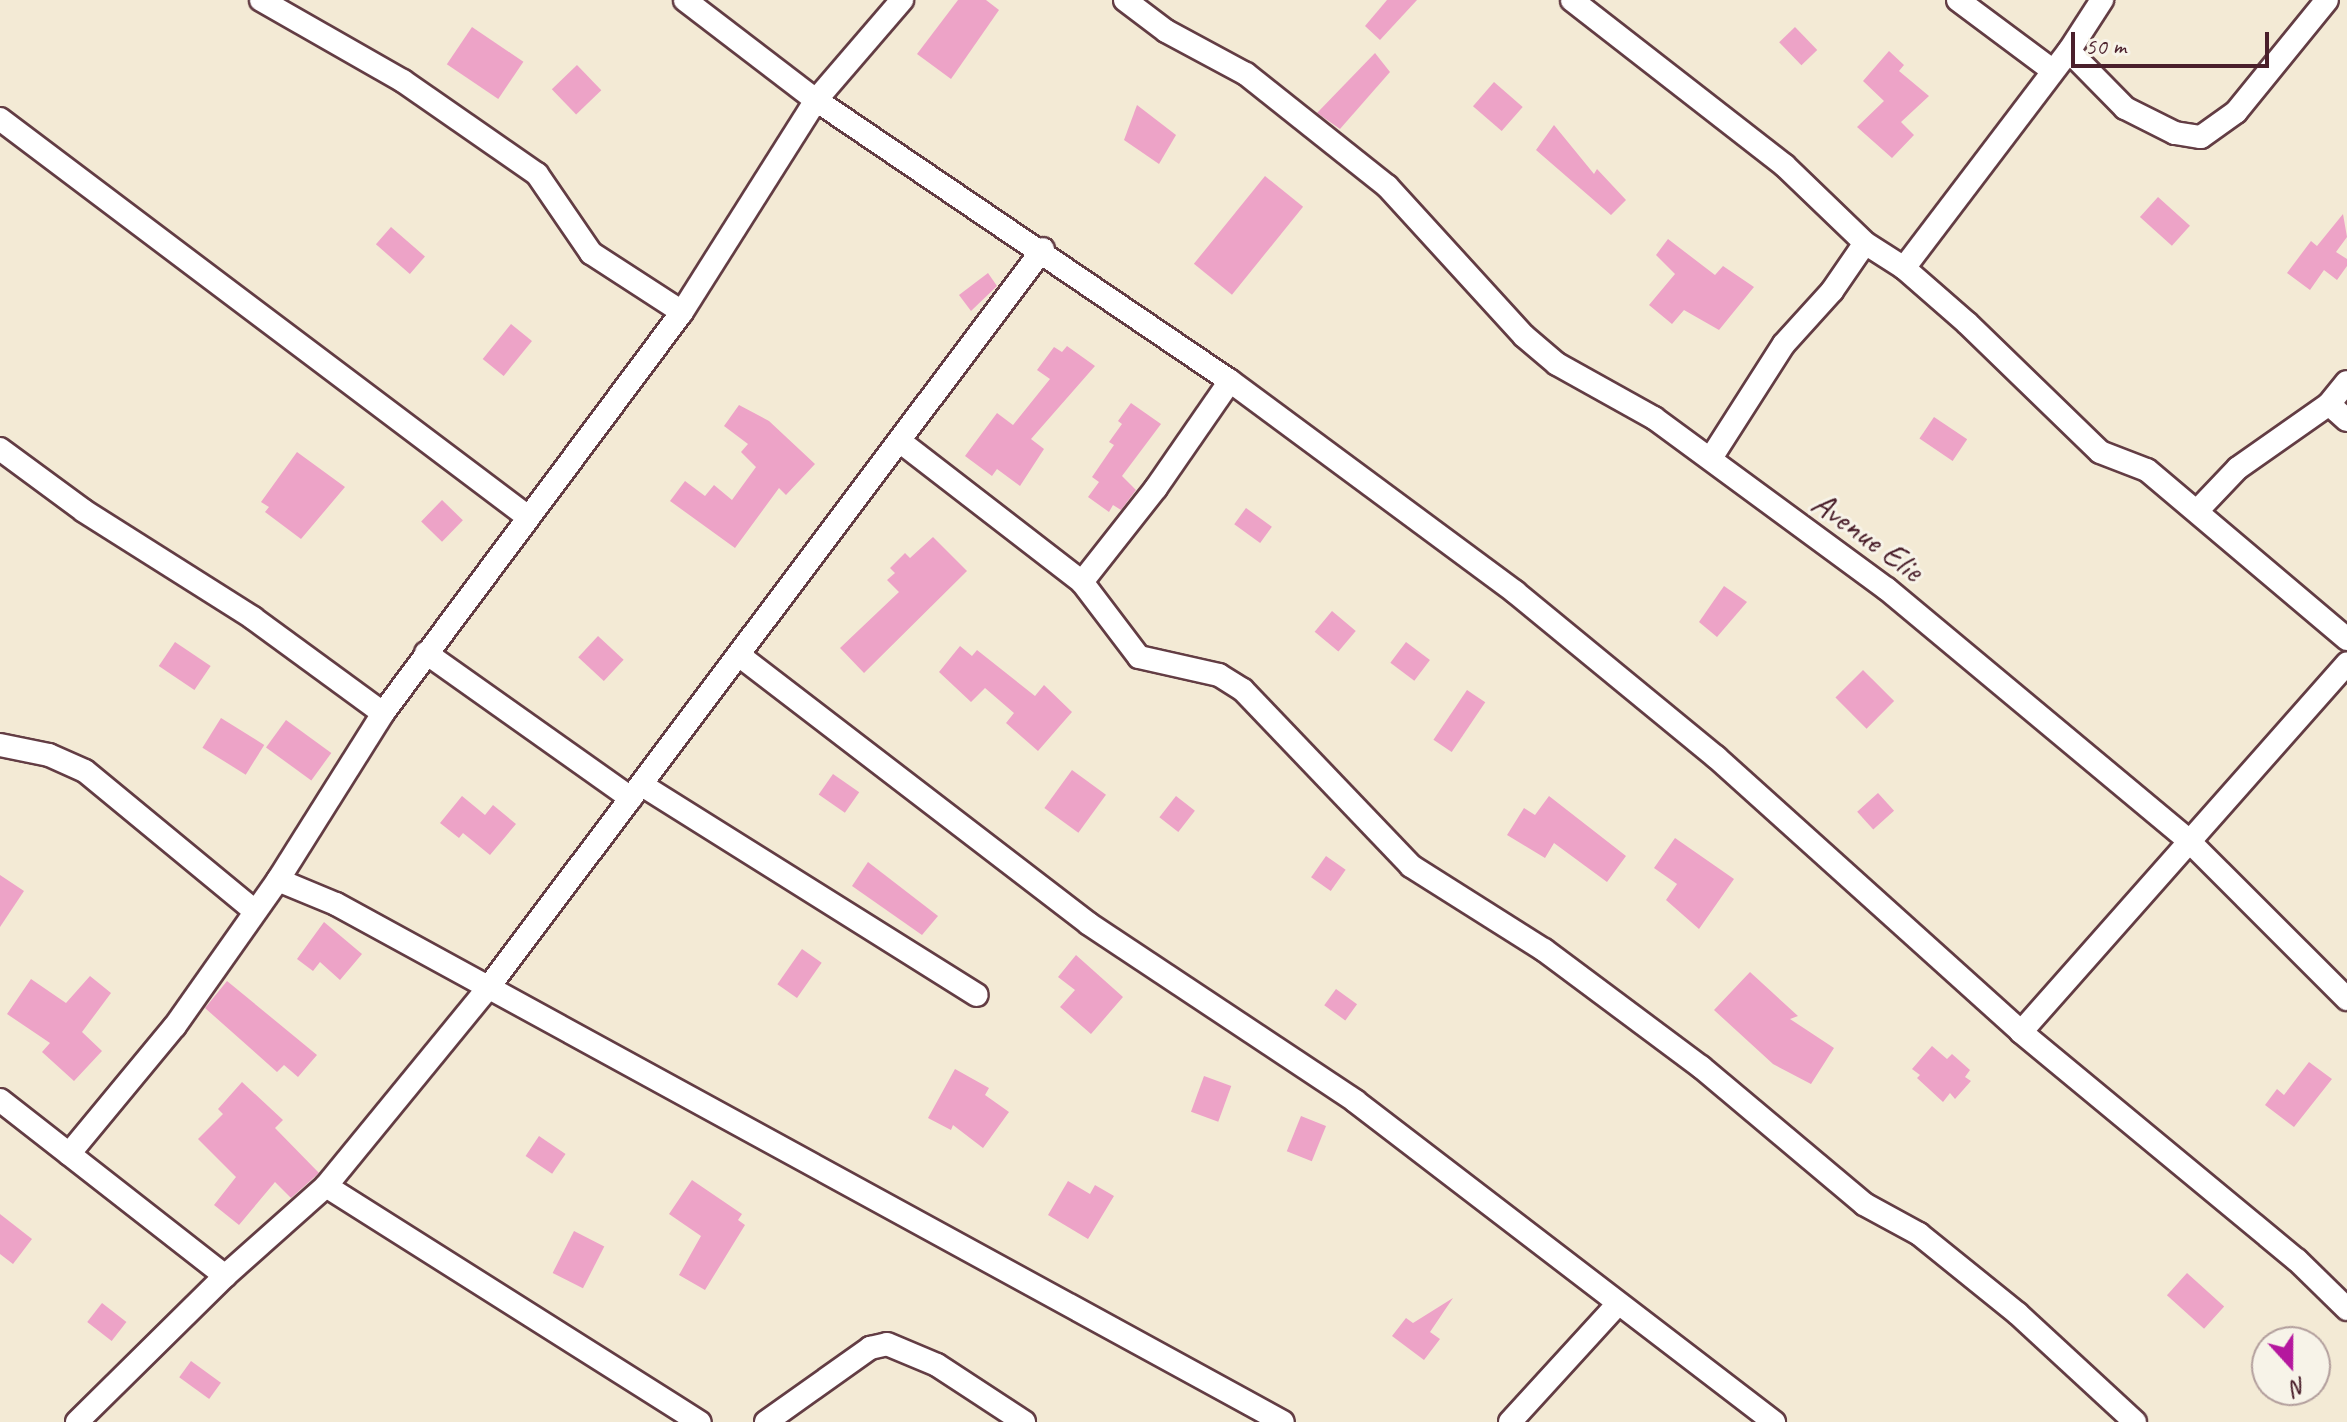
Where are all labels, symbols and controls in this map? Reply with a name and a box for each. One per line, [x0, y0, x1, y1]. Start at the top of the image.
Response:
scale bar [2075, 16, 2273, 66]
text: 50 m [2085, 31, 2126, 61]
street label: Avenue Elie [1804, 482, 1932, 590]
north arrow [2251, 1326, 2331, 1406]
text: N [2288, 1371, 2310, 1402]

